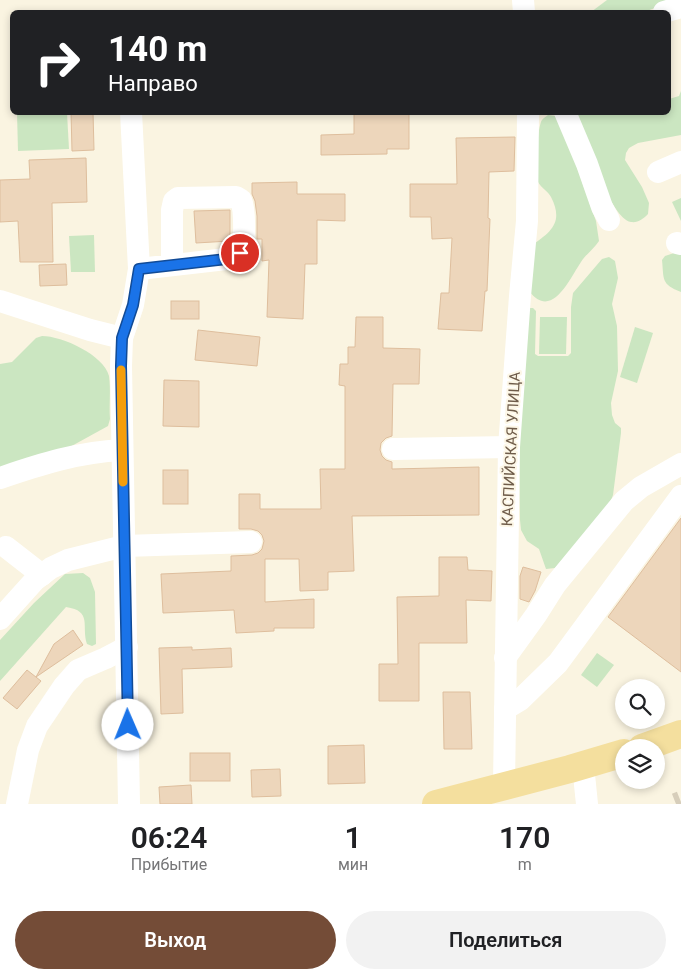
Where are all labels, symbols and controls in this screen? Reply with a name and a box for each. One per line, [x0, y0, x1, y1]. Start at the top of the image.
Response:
text: 140 m [108, 29, 207, 70]
icon: right [25, 30, 90, 95]
text: Направо [108, 71, 198, 96]
pin [219, 232, 261, 274]
icon: arrive [226, 239, 254, 267]
street label: КАСПИЙСКАЯ УЛИЦА [498, 371, 524, 527]
map controls [615, 679, 665, 789]
button: search [615, 679, 665, 729]
position arrow [101, 698, 153, 750]
button: layers [615, 739, 665, 789]
text: 06:24 [131, 820, 207, 855]
text: 1 [345, 820, 362, 855]
text: 170 [499, 820, 550, 855]
text: Прибытие [131, 855, 207, 874]
text: мин [338, 855, 368, 874]
text: m [518, 855, 532, 874]
button: Выход [15, 911, 336, 969]
button: Поделиться [346, 911, 666, 969]

